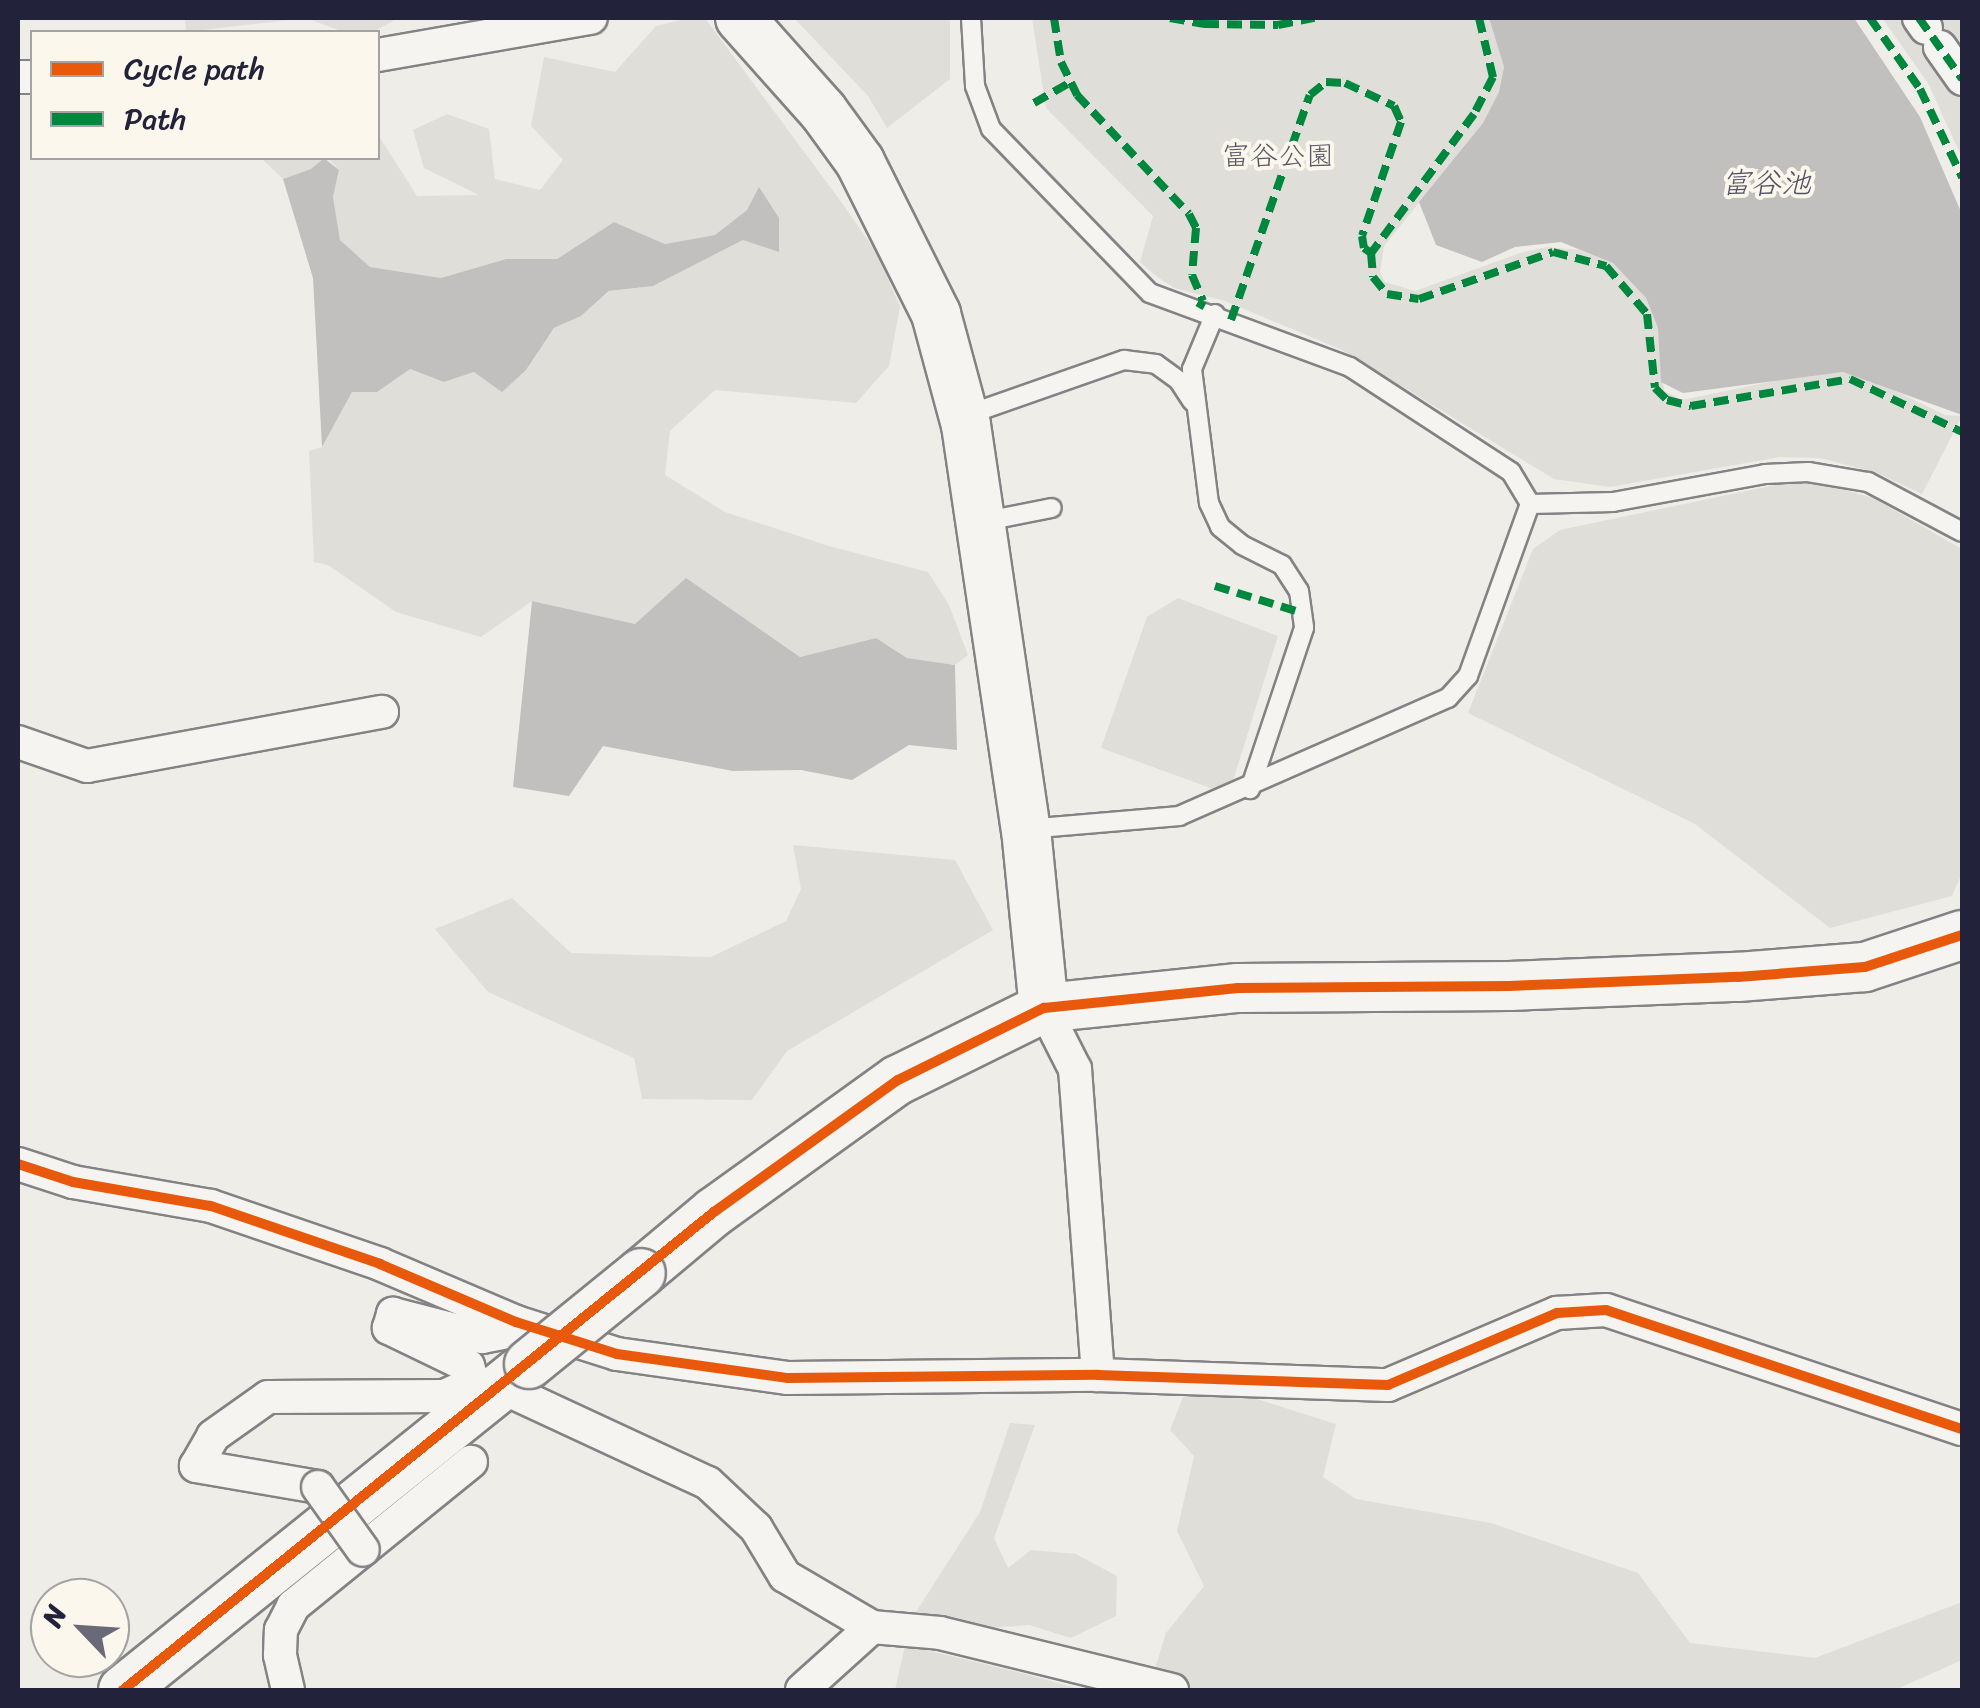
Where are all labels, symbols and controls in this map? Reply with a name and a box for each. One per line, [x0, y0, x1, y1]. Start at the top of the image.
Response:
legend [30, 30, 380, 160]
text: Cycle path [124, 42, 265, 96]
text: Path [124, 92, 186, 146]
park label: 富谷公園 [1222, 139, 1334, 173]
water label: 富谷池 [1721, 165, 1811, 201]
north arrow [30, 1578, 130, 1678]
text: N [28, 1597, 80, 1635]

